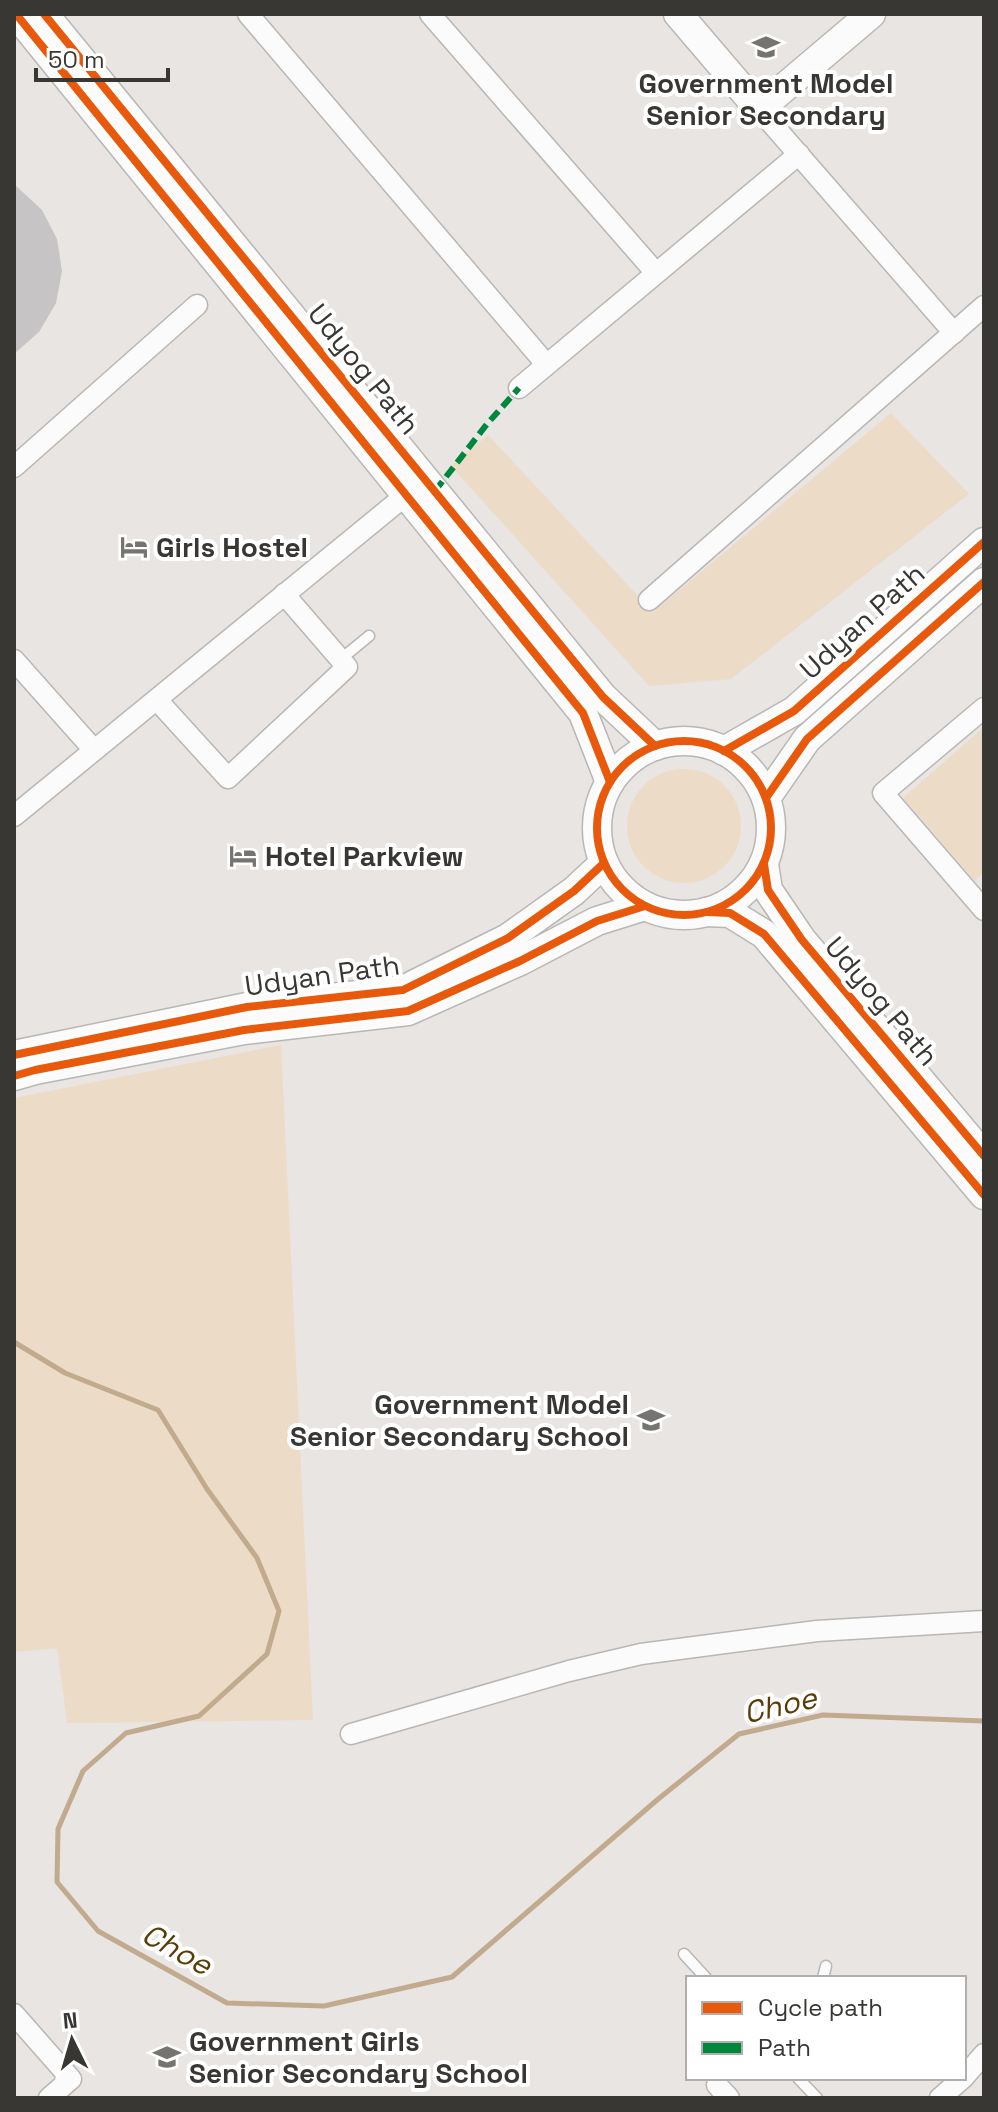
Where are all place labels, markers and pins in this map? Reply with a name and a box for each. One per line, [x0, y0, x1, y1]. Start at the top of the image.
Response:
school or university icon: Government Model Senior Secondary [751, 32, 781, 62]
place label: Government Model Senior Secondary [639, 65, 893, 133]
place label: Girls Hostel [156, 529, 308, 565]
hotel icon: Girls Hostel [119, 532, 149, 562]
place label: Hotel Parkview [265, 838, 464, 874]
hotel icon: Hotel Parkview [228, 841, 258, 871]
place label: Government Model Senior Secondary School [290, 1386, 629, 1454]
school or university icon: Government Model Senior Secondary School [636, 1405, 666, 1435]
place label: Government Girls Senior Secondary School [189, 2023, 528, 2091]
school or university icon: Government Girls Senior Secondary School [152, 2042, 182, 2072]

